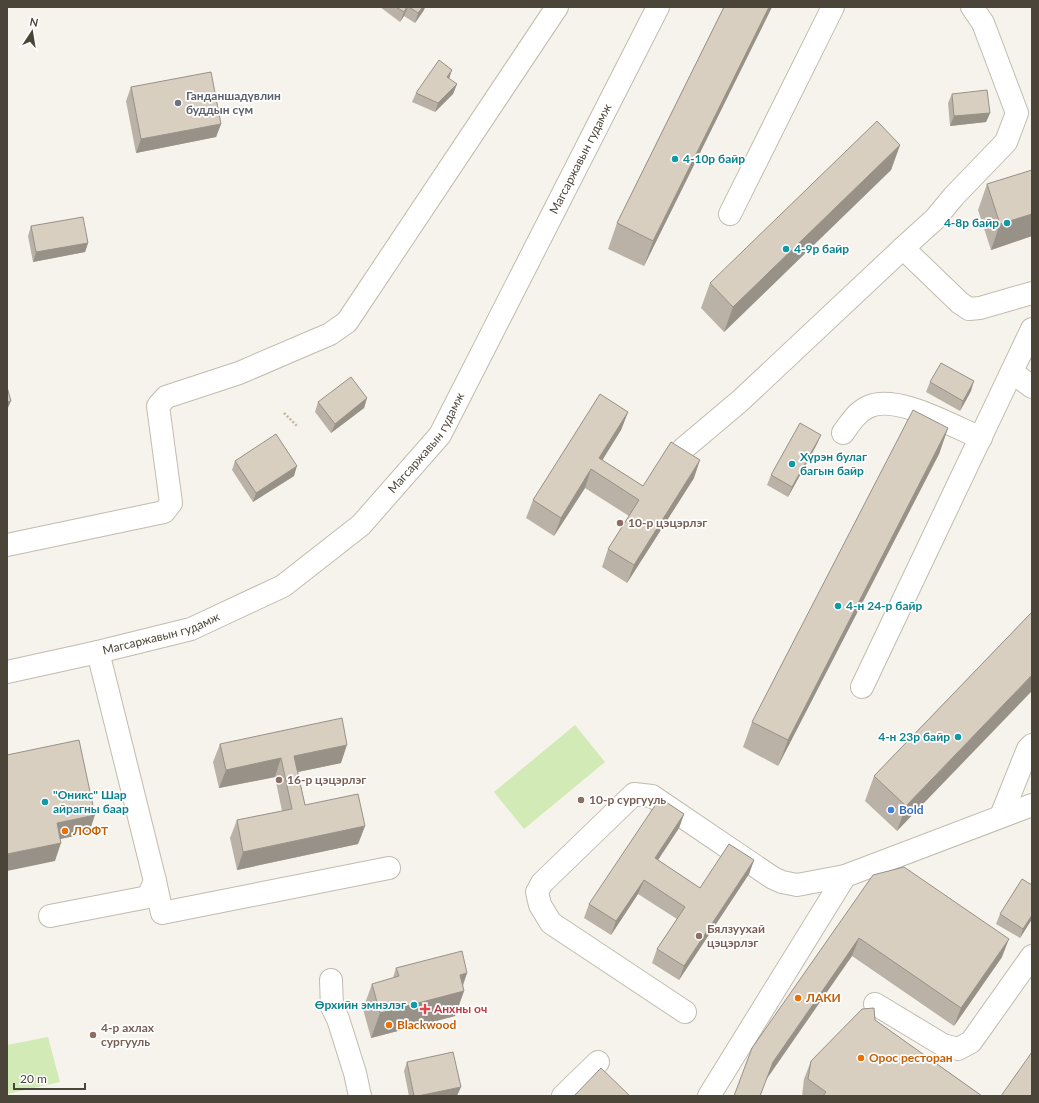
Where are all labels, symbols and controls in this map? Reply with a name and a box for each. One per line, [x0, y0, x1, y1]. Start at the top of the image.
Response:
north arrow [12, 12, 52, 52]
text: N [29, 14, 40, 29]
place label: Ганданшадүвлин буддын сүм [186, 88, 281, 117]
marker: Ганданшадүвлин буддын сүм [173, 98, 183, 108]
street label: Магсаржавын гудамж [546, 101, 615, 216]
place label: 4-10р байр [683, 151, 745, 166]
marker: 4-10р байр [670, 154, 680, 164]
place label: 4-8р байр [944, 215, 999, 230]
marker: 4-8р байр [1002, 218, 1012, 228]
place label: 4-9р байр [794, 241, 849, 256]
marker: 4-9р байр [781, 244, 791, 254]
street label: Магсаржавын гудамж [384, 389, 468, 496]
place label: Хүрэн булаг багын байр [800, 449, 867, 478]
marker: Хүрэн булаг багын байр [787, 459, 797, 469]
place label: 10-р цэцэрлэг [628, 515, 707, 530]
marker: 10-р цэцэрлэг [615, 518, 625, 528]
place label: 4-н 24-р байр [846, 598, 922, 613]
marker: 4-н 24-р байр [833, 601, 843, 611]
street label: Магсаржавын гудамж [101, 608, 222, 658]
place label: 4-н 23р байр [878, 729, 950, 744]
marker: 4-н 23р байр [953, 732, 963, 742]
place label: 16-р цэцэрлэг [287, 772, 366, 787]
marker: 16-р цэцэрлэг [274, 775, 284, 785]
place label: "Оникс" Шар айрагны баар [53, 787, 129, 816]
place label: 10-р сургууль [589, 792, 666, 807]
marker: 10-р сургууль [576, 795, 586, 805]
marker: "Оникс" Шар айрагны баар [40, 797, 50, 807]
place label: Bold [899, 802, 924, 817]
marker: Bold [886, 805, 896, 815]
place label: ЛОФТ [72, 823, 109, 838]
marker: ЛОФТ [60, 826, 70, 836]
place label: Бялзуухай цэцэрлэг [707, 921, 765, 950]
marker: Бялзуухай цэцэрлэг [694, 931, 704, 941]
place label: ЛАКИ [805, 990, 841, 1005]
marker: ЛАКИ [793, 993, 803, 1003]
place label: Өрхийн эмнэлэг [315, 997, 406, 1012]
marker: Өрхийн эмнэлэг [409, 1000, 419, 1010]
place label: Анхны оч [433, 1001, 487, 1016]
marker: Анхны оч [419, 1003, 431, 1015]
place label: Blackwood [397, 1017, 456, 1032]
place label: 4-р ахлах сургууль [101, 1020, 155, 1049]
marker: Blackwood [384, 1020, 394, 1030]
marker: 4-р ахлах сургууль [88, 1030, 98, 1040]
place label: Орос ресторан [869, 1050, 953, 1065]
marker: Орос ресторан [856, 1053, 866, 1063]
scale bar [14, 1065, 85, 1091]
text: 20 m [20, 1071, 47, 1086]

